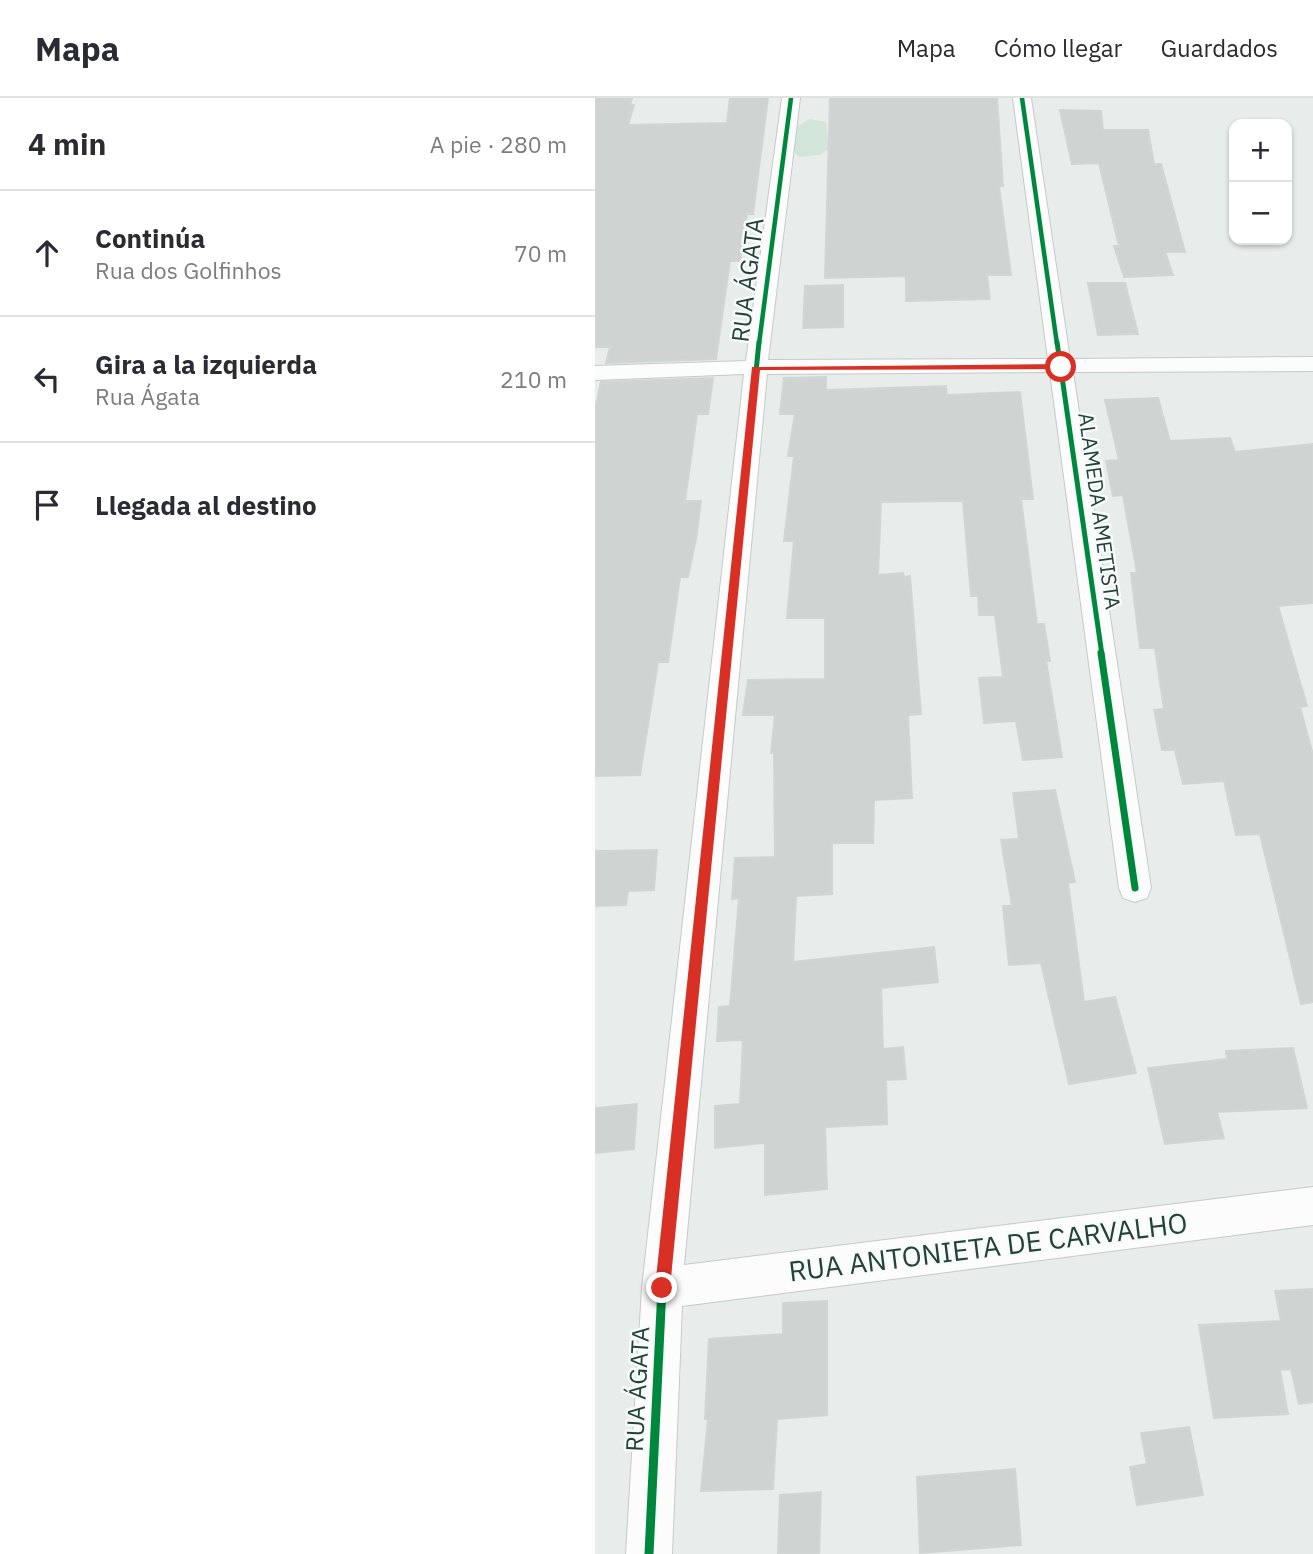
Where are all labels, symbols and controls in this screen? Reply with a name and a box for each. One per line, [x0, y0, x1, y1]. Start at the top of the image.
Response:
text: Mapa [35, 27, 120, 70]
text: Mapa [897, 32, 956, 64]
text: Cómo llegar [994, 32, 1122, 64]
text: Guardados [1160, 32, 1278, 64]
map controls [1229, 119, 1292, 245]
button: + [1229, 119, 1292, 182]
text: 4 min [28, 124, 106, 163]
text: A pie · 280 m [430, 129, 567, 159]
button: − [1229, 182, 1292, 245]
street label: RUA ÁGATA [723, 216, 771, 344]
text: Continúa [95, 221, 205, 255]
icon: ahead [28, 234, 66, 272]
text: 70 m [514, 238, 567, 268]
text: Rua dos Golfinhos [95, 255, 282, 285]
text: Gira a la izquierda [95, 347, 317, 381]
route start [1045, 351, 1076, 382]
icon: left [28, 360, 66, 398]
text: 210 m [500, 364, 567, 394]
text: Rua Ágata [95, 381, 200, 411]
street label: ALAMEDA AMETISTA [1072, 411, 1128, 611]
icon: arrive [28, 486, 66, 524]
text: Llegada al destino [95, 488, 317, 522]
street label: RUA ANTONIETA DE CARVALHO [786, 1204, 1190, 1289]
route end [646, 1272, 677, 1303]
street label: RUA ÁGATA [618, 1326, 656, 1452]

